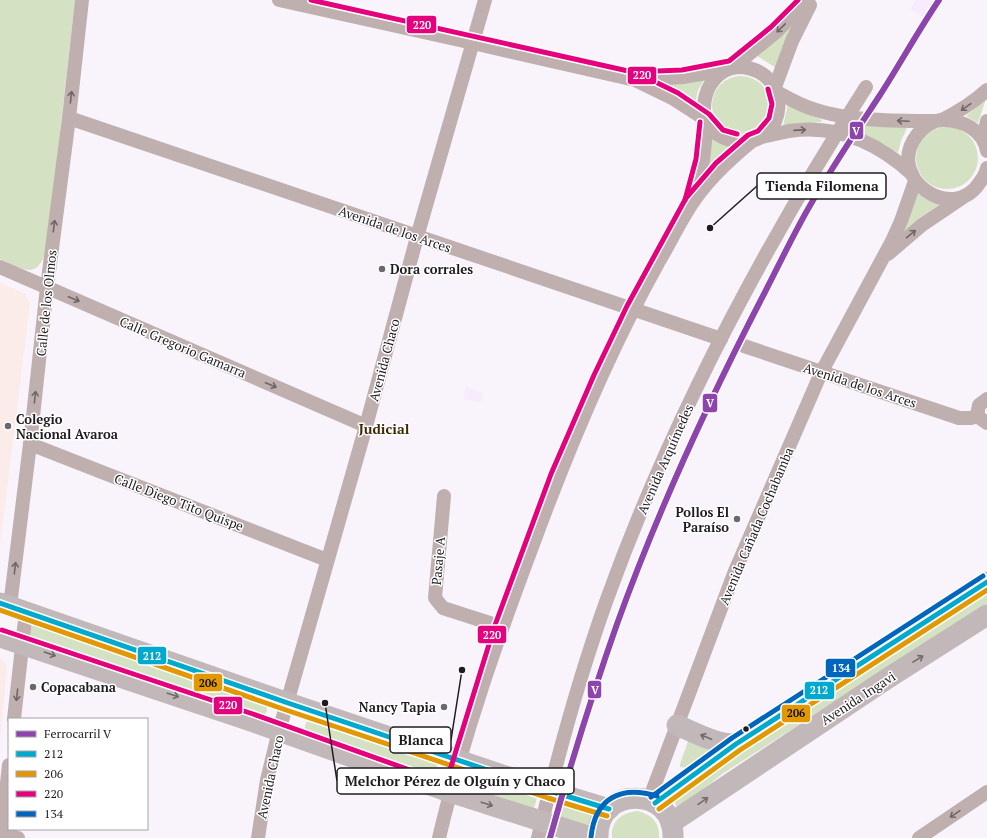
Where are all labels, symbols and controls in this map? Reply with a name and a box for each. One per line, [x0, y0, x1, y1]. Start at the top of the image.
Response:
line badge: 220 [406, 15, 437, 34]
text: 220 [413, 18, 431, 32]
one-way arrow [776, 23, 786, 33]
line badge: 220 [627, 66, 657, 85]
text: 220 [633, 68, 651, 82]
one-way arrow [67, 91, 75, 104]
one-way arrow [961, 103, 972, 111]
one-way arrow [897, 117, 910, 124]
line badge: V [849, 121, 864, 140]
text: V [852, 124, 861, 138]
one-way arrow [793, 127, 806, 134]
callout: Tienda Filomena [757, 173, 886, 199]
text: Tienda Filomena [765, 176, 879, 195]
street label: Avenida de los Arces [336, 201, 454, 257]
one-way arrow [51, 220, 58, 233]
one-way arrow [906, 230, 917, 239]
street label: Calle de los Olmos [31, 249, 61, 357]
place label: Dora corrales [390, 260, 473, 278]
marker: Dora corrales [377, 264, 387, 274]
one-way arrow [68, 296, 80, 304]
street label: Calle Gregorio Gamarra [117, 312, 250, 382]
street label: Avenida Chaco [364, 317, 404, 403]
street label: Avenida de los Arces [801, 358, 919, 412]
one-way arrow [264, 381, 276, 389]
one-way arrow [32, 391, 39, 404]
line badge: V [702, 393, 718, 413]
text: V [706, 396, 715, 410]
street label: Avenida Arquímedes [633, 401, 697, 517]
place label: Colegio Nacional Avaroa [16, 410, 119, 443]
district label: Judicial [359, 419, 410, 438]
marker: Colegio Nacional Avaroa [3, 421, 13, 431]
street label: Avenida Cañada Cochabamba [715, 444, 798, 608]
street label: Calle Diego Tito Quispe [112, 469, 246, 535]
place label: Pollos El Paraíso [675, 503, 729, 536]
marker: Pollos El Paraíso [732, 514, 742, 524]
street label: Pasaje A [427, 536, 449, 586]
one-way arrow [11, 562, 19, 575]
line badge: 220 [477, 625, 507, 644]
text: 220 [483, 628, 501, 642]
line badge: 212 [137, 646, 167, 665]
text: 212 [143, 649, 161, 663]
one-way arrow [44, 651, 57, 658]
one-way arrow [912, 655, 924, 663]
line badge: 134 [825, 658, 856, 678]
text: 134 [832, 661, 851, 675]
street label: Avenida Ingavi [817, 667, 899, 729]
line badge: 206 [193, 673, 223, 692]
text: 206 [199, 676, 217, 690]
place label: Copacabana [41, 678, 117, 696]
line badge: V [587, 680, 602, 699]
line badge: 212 [804, 681, 835, 700]
marker: Copacabana [28, 682, 38, 692]
text: V [591, 683, 600, 697]
text: 212 [810, 683, 828, 697]
one-way arrow [13, 689, 20, 702]
one-way arrow [167, 692, 179, 700]
line badge: 220 [213, 696, 243, 715]
text: 220 [219, 698, 237, 712]
place label: Nancy Tapia [359, 698, 437, 716]
marker: Nancy Tapia [439, 702, 449, 712]
line badge: 206 [781, 704, 811, 723]
text: 206 [787, 706, 805, 720]
legend [8, 718, 148, 830]
unlabelled marker [741, 724, 751, 734]
text: Ferrocarril V [44, 726, 112, 741]
callout: Blanca [390, 727, 451, 753]
text: Blanca [398, 730, 444, 749]
one-way arrow [700, 733, 712, 740]
street label: Avenida Chaco [252, 734, 288, 820]
text: 212 [44, 746, 63, 761]
text: 206 [44, 766, 64, 781]
callout: Melchor Pérez de Olguín y Chaco [337, 768, 574, 794]
text: Melchor Pérez de Olguín y Chaco [345, 771, 565, 790]
text: 220 [44, 786, 63, 801]
one-way arrow [697, 797, 708, 805]
one-way arrow [481, 800, 493, 808]
text: 134 [44, 806, 64, 821]
one-way arrow [949, 810, 960, 818]

